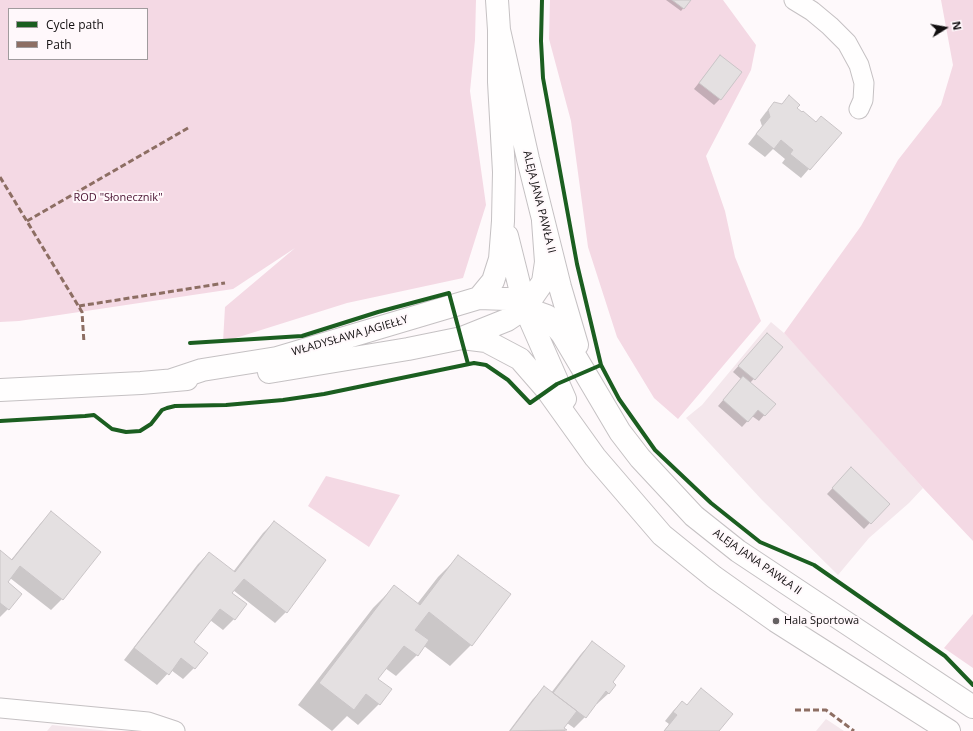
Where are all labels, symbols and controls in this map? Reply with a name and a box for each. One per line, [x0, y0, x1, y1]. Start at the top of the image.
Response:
legend [8, 8, 148, 60]
north arrow [925, 8, 965, 48]
text: Cycle path [46, 16, 104, 33]
text: N [949, 20, 965, 31]
text: Path [46, 36, 72, 53]
street label: ALEJA JANA PAWŁA II [520, 149, 558, 255]
park label: ROD "Słonecznik" [73, 191, 163, 205]
street label: WŁADYSŁAWA JAGIEŁŁY [290, 313, 410, 359]
street label: ALEJA JANA PAWŁA II [710, 526, 804, 598]
place label: Hala Sportowa [784, 614, 859, 628]
marker: Hala Sportowa [771, 616, 781, 626]

